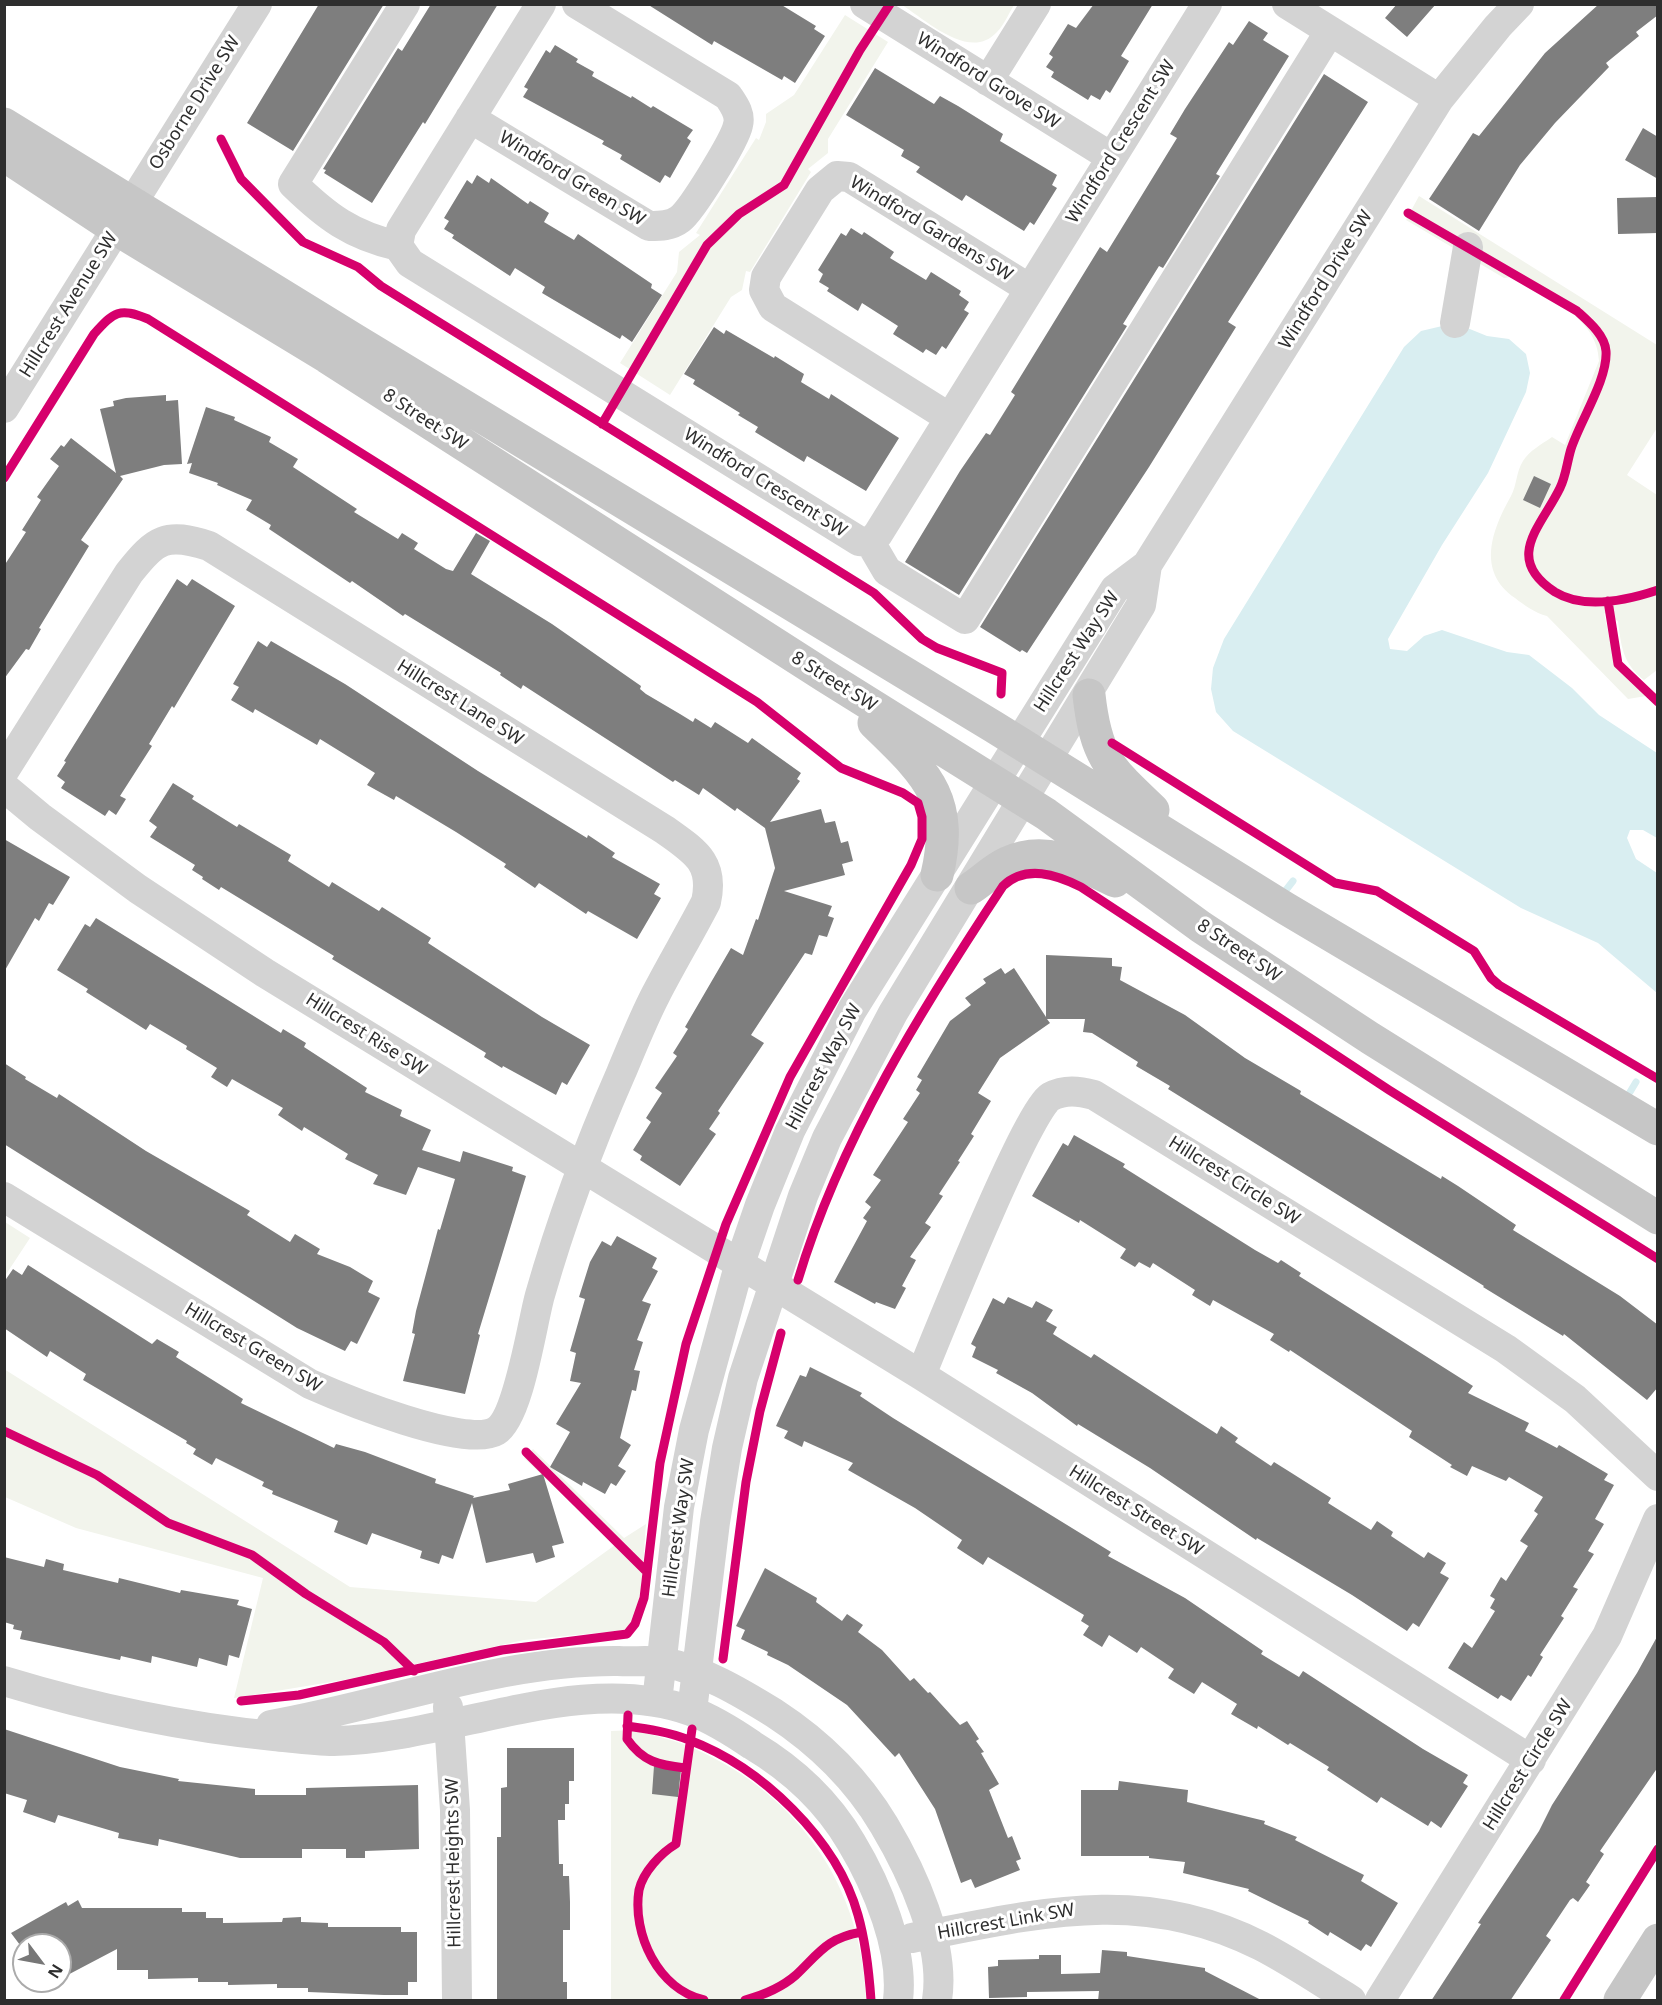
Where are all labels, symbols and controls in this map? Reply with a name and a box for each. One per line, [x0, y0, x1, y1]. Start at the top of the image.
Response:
street label: Windford Grove SW [912, 28, 1064, 134]
street label: Osborne Drive SW [145, 32, 245, 174]
street label: Windford Crescent SW [1062, 56, 1180, 228]
street label: Windford Green SW [495, 127, 649, 231]
street label: Windford Gardens SW [846, 172, 1016, 286]
street label: Windford Drive SW [1275, 207, 1377, 353]
street label: Hillcrest Avenue SW [15, 228, 123, 382]
street label: 8 Street SW [379, 385, 471, 455]
street label: Windford Crescent SW [679, 424, 851, 542]
street label: Hillcrest Way SW [1030, 587, 1124, 717]
street label: 8 Street SW [787, 647, 881, 717]
street label: Hillcrest Lane SW [393, 655, 527, 751]
street label: 8 Street SW [1193, 915, 1285, 987]
street label: Hillcrest Rise SW [301, 989, 431, 1081]
street label: Hillcrest Way SW [782, 1000, 866, 1134]
street label: Hillcrest Circle SW [1164, 1132, 1304, 1230]
street label: Hillcrest Green SW [181, 1299, 325, 1397]
street label: Hillcrest Way SW [659, 1457, 699, 1599]
street label: Hillcrest Street SW [1065, 1461, 1207, 1561]
street label: Hillcrest Circle SW [1479, 1695, 1577, 1835]
street label: Hillcrest Heights SW [442, 1778, 466, 1948]
street label: Hillcrest Link SW [936, 1899, 1076, 1945]
north arrow [12, 1933, 72, 1993]
text: N [43, 1960, 68, 1983]

